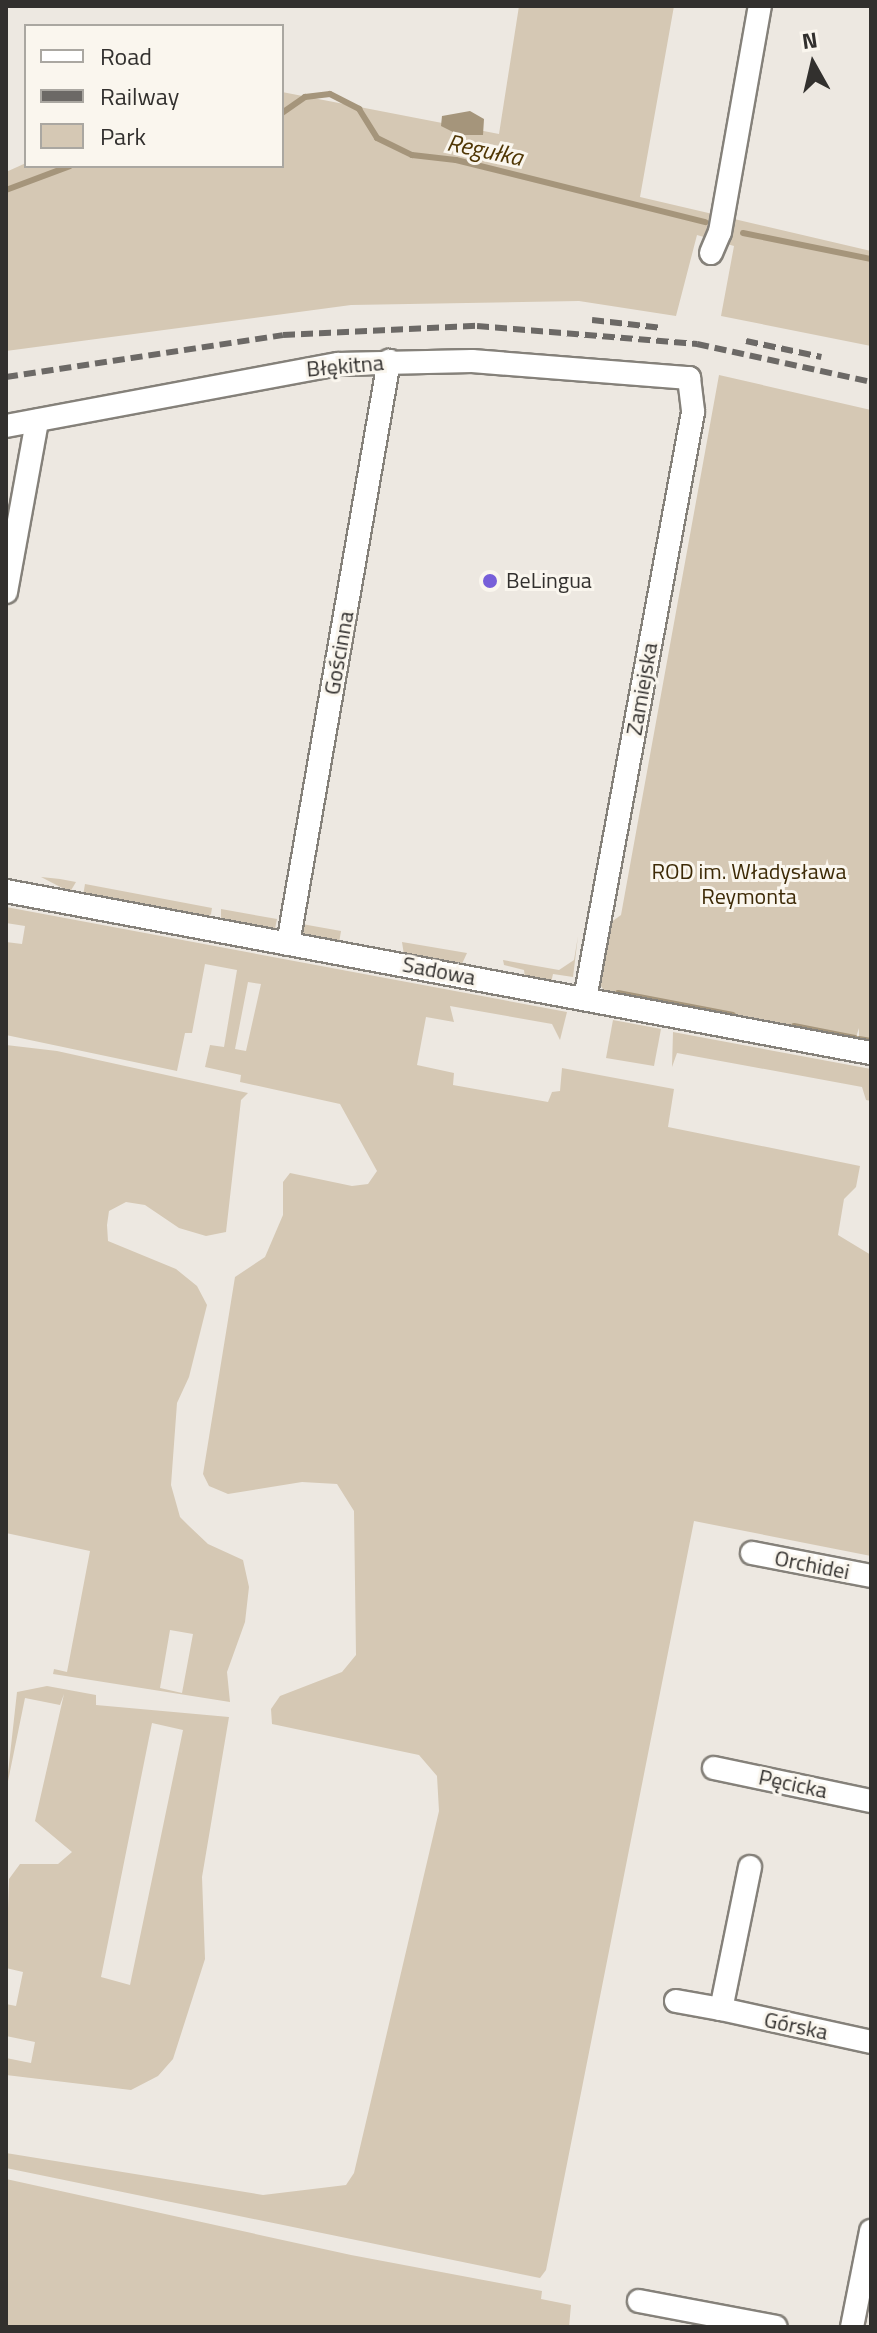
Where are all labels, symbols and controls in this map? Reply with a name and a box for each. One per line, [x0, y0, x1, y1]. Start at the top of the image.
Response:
text: N [800, 22, 820, 58]
legend [24, 24, 284, 168]
north arrow [773, 24, 853, 104]
text: Road [100, 38, 152, 74]
text: Railway [100, 78, 179, 114]
text: Park [100, 118, 146, 154]
water label: Regułka [445, 128, 525, 172]
street label: Błękitna [305, 349, 385, 383]
place label: BeLingua [506, 568, 592, 594]
marker: BeLingua [481, 572, 499, 590]
street label: Gościnna [319, 609, 359, 697]
street label: Zamiejska [621, 641, 663, 737]
park label: ROD im. Władysława Reymonta [651, 858, 847, 910]
street label: Sadowa [400, 951, 478, 991]
street label: Orchidei [772, 1545, 852, 1585]
street label: Pęcicka [756, 1764, 830, 1804]
street label: Górska [762, 2006, 830, 2046]

